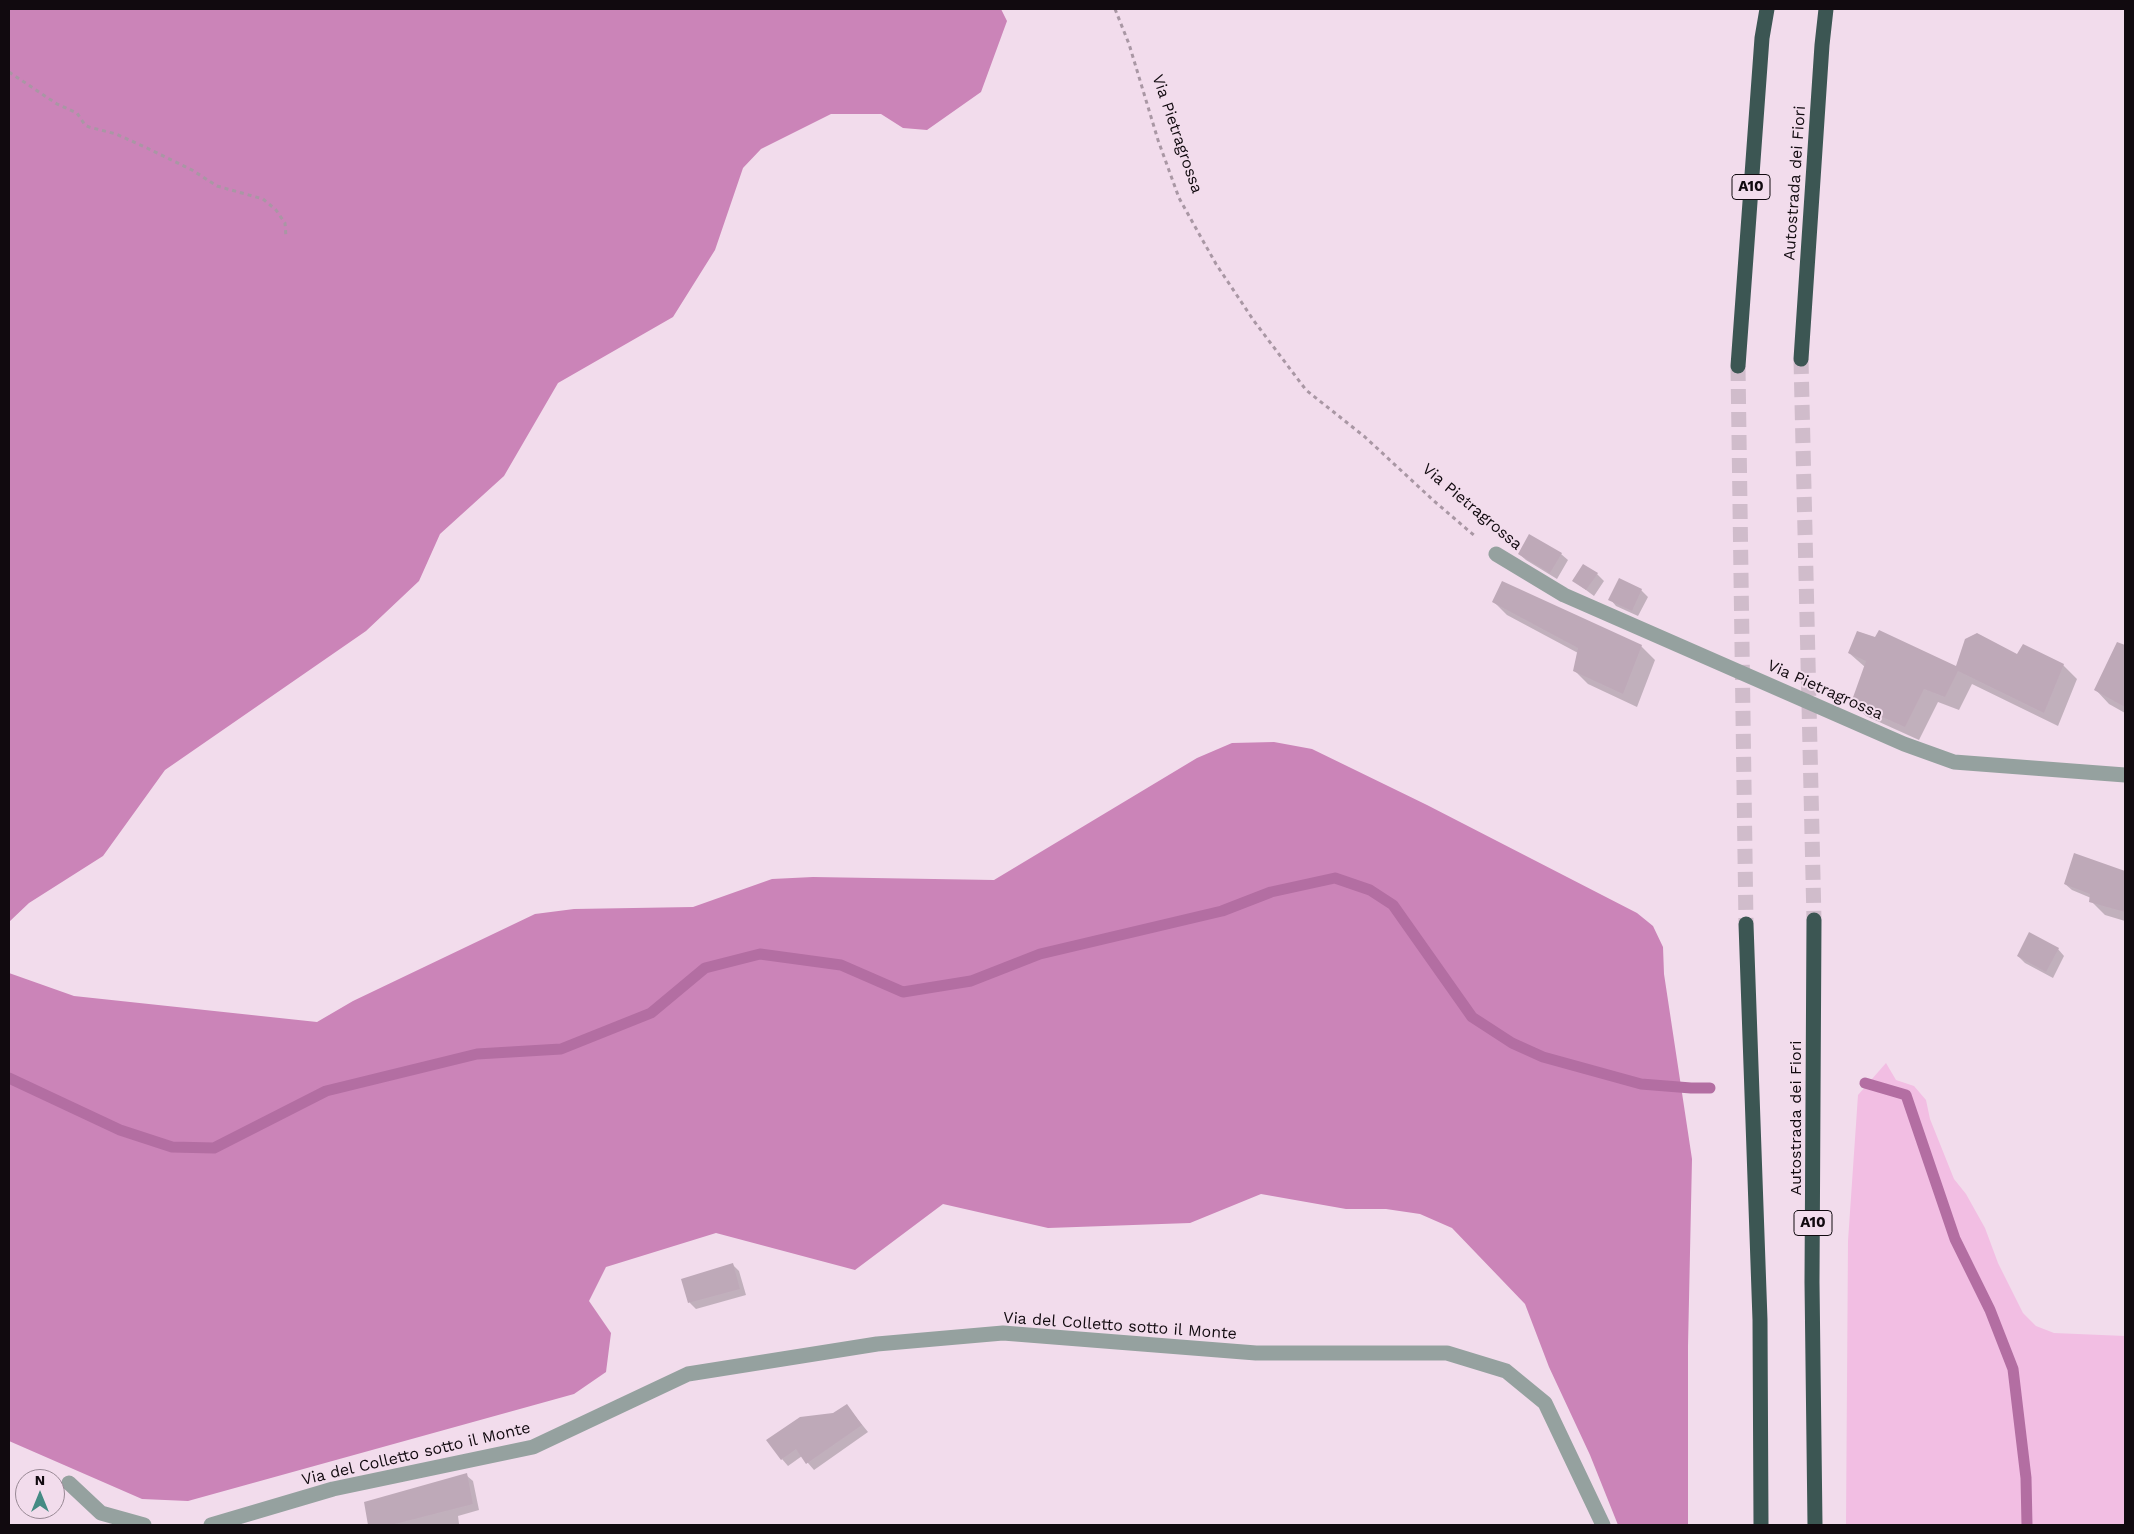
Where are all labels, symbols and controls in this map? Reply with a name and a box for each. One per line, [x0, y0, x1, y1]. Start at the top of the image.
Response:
street label: Via Pietragrossa [1148, 72, 1206, 196]
street label: Autostrada dei Fiori [1780, 105, 1810, 261]
road number: A10 [1732, 174, 1770, 200]
street label: Via Pietragrossa [1418, 460, 1526, 554]
street label: Via Pietragrossa [1764, 656, 1886, 724]
street label: Autostrada dei Fiori [1786, 1040, 1806, 1196]
road number: A10 [1794, 1210, 1832, 1236]
street label: Via del Colletto sotto il Monte [1002, 1308, 1238, 1344]
street label: Via del Colletto sotto il Monte [300, 1418, 532, 1490]
north arrow [15, 1469, 65, 1519]
text: N [35, 1472, 45, 1488]

